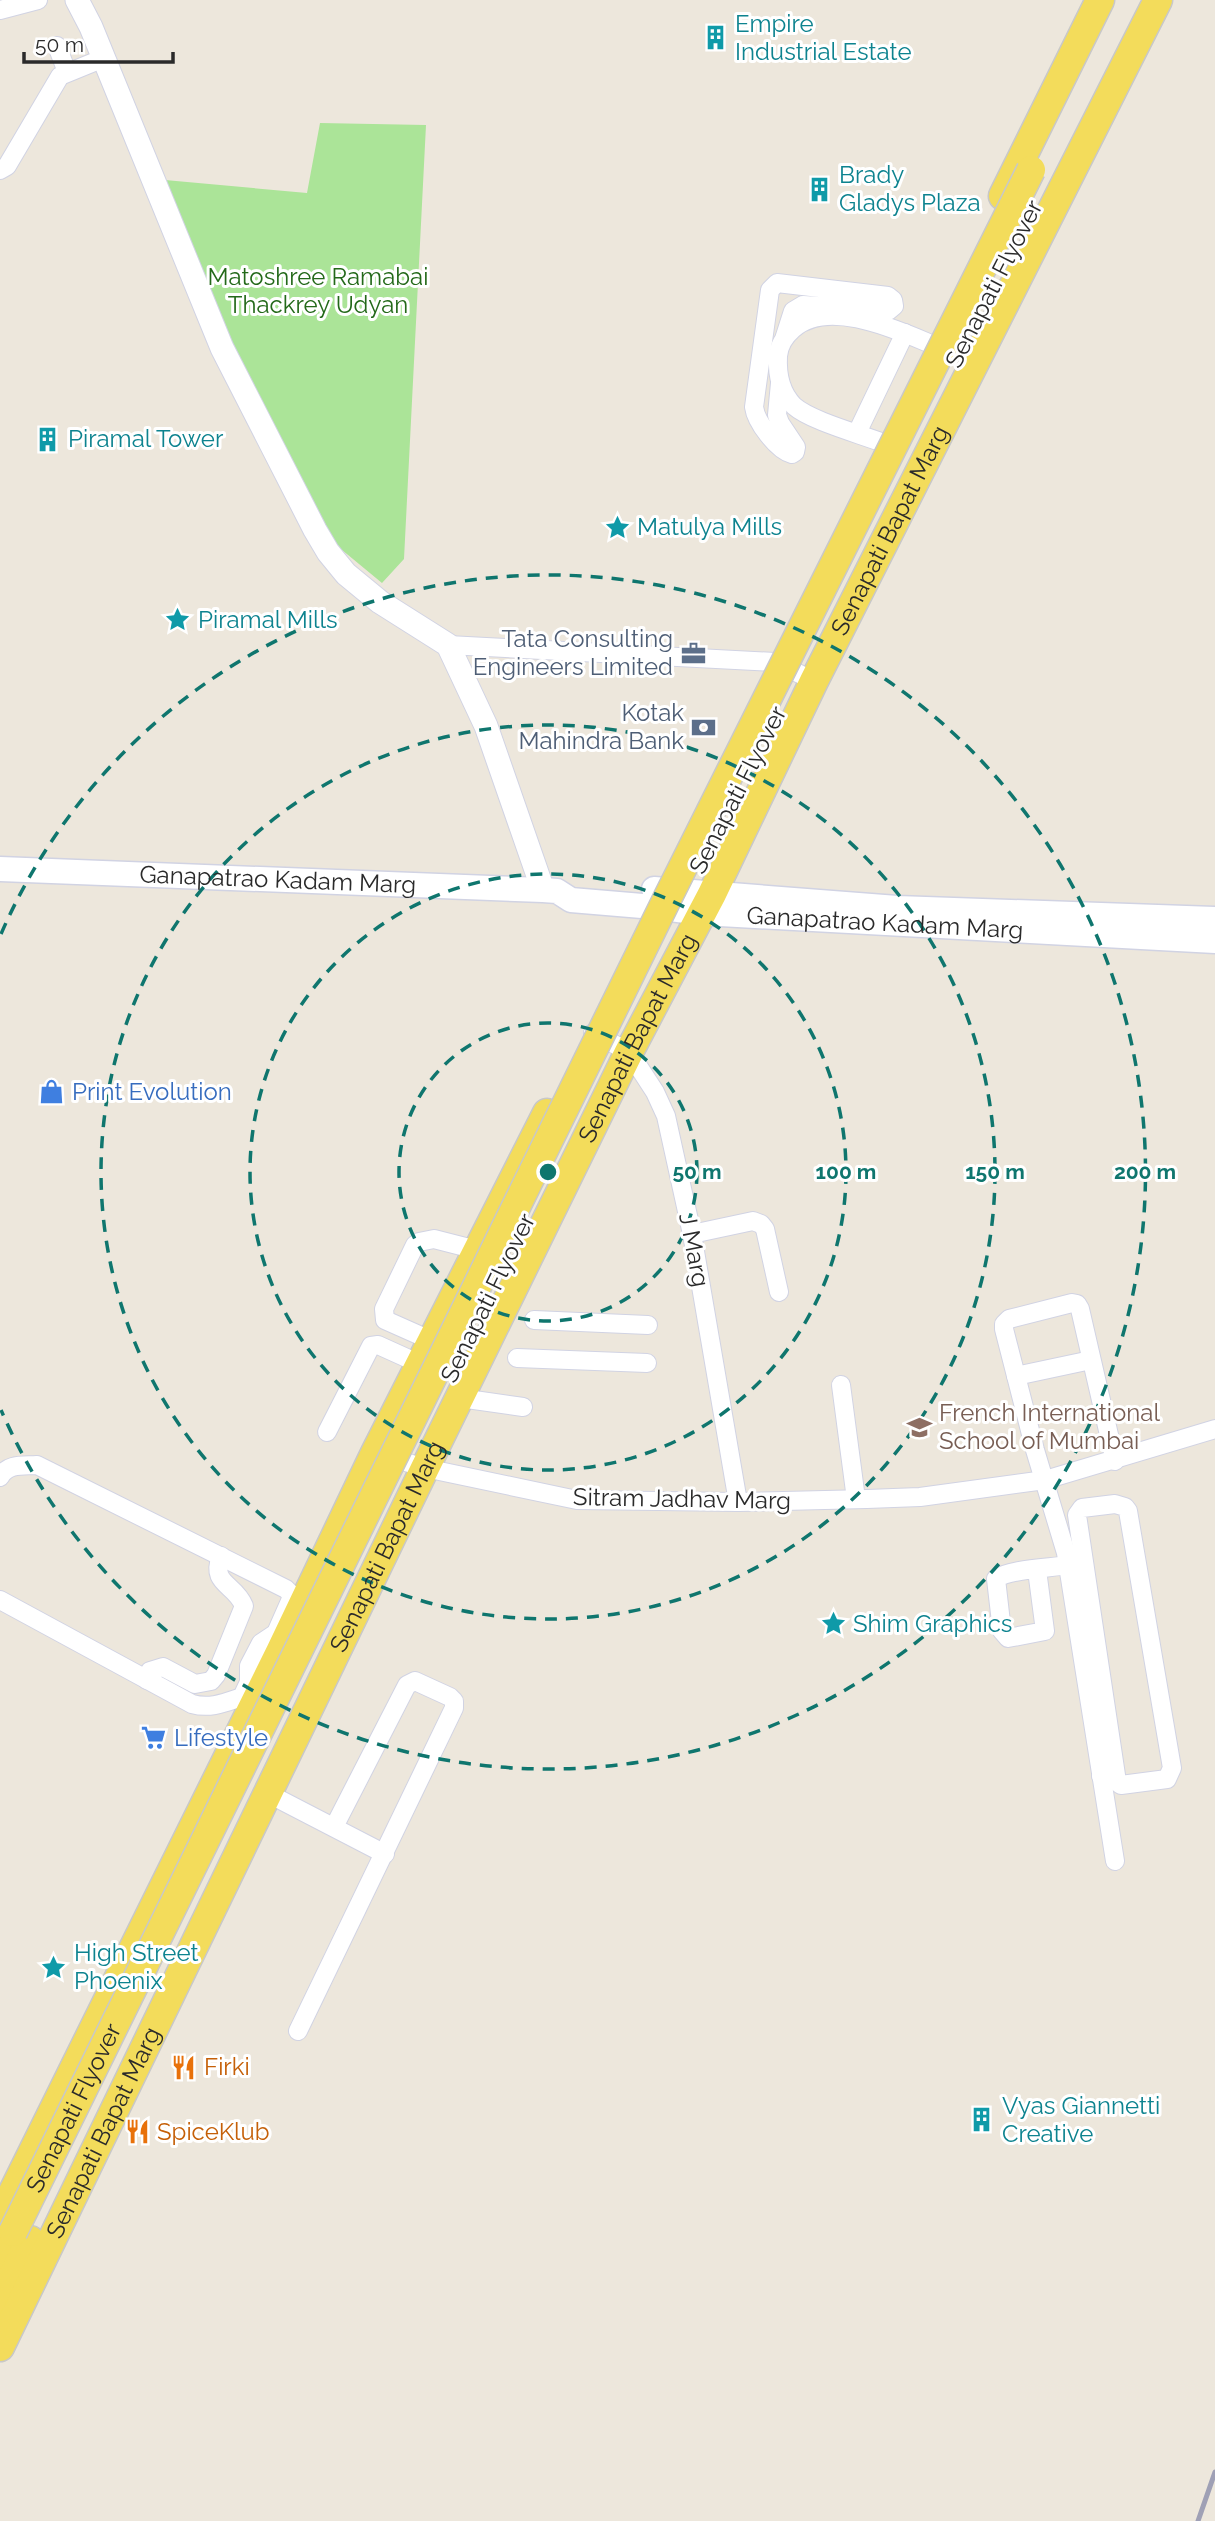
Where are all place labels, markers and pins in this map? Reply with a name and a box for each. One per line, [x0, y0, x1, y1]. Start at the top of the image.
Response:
place label: Empire Industrial Estate [735, 9, 912, 66]
building icon: Empire Industrial Estate [701, 24, 729, 52]
place label: Brady Gladys Plaza [839, 160, 981, 217]
building icon: Brady Gladys Plaza [805, 175, 833, 203]
place label: Piramal Tower [68, 424, 224, 453]
building icon: Piramal Tower [34, 425, 62, 453]
place label: Matulya Mills [637, 512, 782, 541]
place icon: Matulya Mills [603, 513, 631, 541]
place label: Piramal Mills [198, 605, 338, 634]
place icon: Piramal Mills [164, 606, 192, 634]
place label: Tata Consulting Engineers Limited [473, 624, 673, 681]
office icon: Tata Consulting Engineers Limited [679, 639, 707, 667]
place label: Kotak Mahindra Bank [518, 698, 684, 755]
bank icon: Kotak Mahindra Bank [690, 713, 718, 741]
place label: Print Evolution [72, 1077, 232, 1106]
shop icon: Print Evolution [38, 1078, 66, 1106]
centre of rings [536, 1160, 560, 1184]
place label: French International School of Mumbai [939, 1398, 1160, 1455]
school or university icon: French International School of Mumbai [905, 1413, 933, 1441]
place label: Shim Graphics [853, 1609, 1012, 1638]
place icon: Shim Graphics [819, 1610, 847, 1638]
place label: Lifestyle [174, 1723, 268, 1752]
supermarket icon: Lifestyle [140, 1724, 168, 1752]
place label: High Street Phoenix [74, 1938, 198, 1995]
place icon: High Street Phoenix [40, 1953, 68, 1981]
place label: Firki [204, 2052, 250, 2081]
restaurant icon: Firki [170, 2053, 198, 2081]
place label: Vyas Giannetti Creative [1002, 2091, 1160, 2148]
building icon: Vyas Giannetti Creative [968, 2106, 996, 2134]
place label: SpiceKlub [157, 2117, 270, 2146]
restaurant icon: SpiceKlub [123, 2118, 151, 2146]

